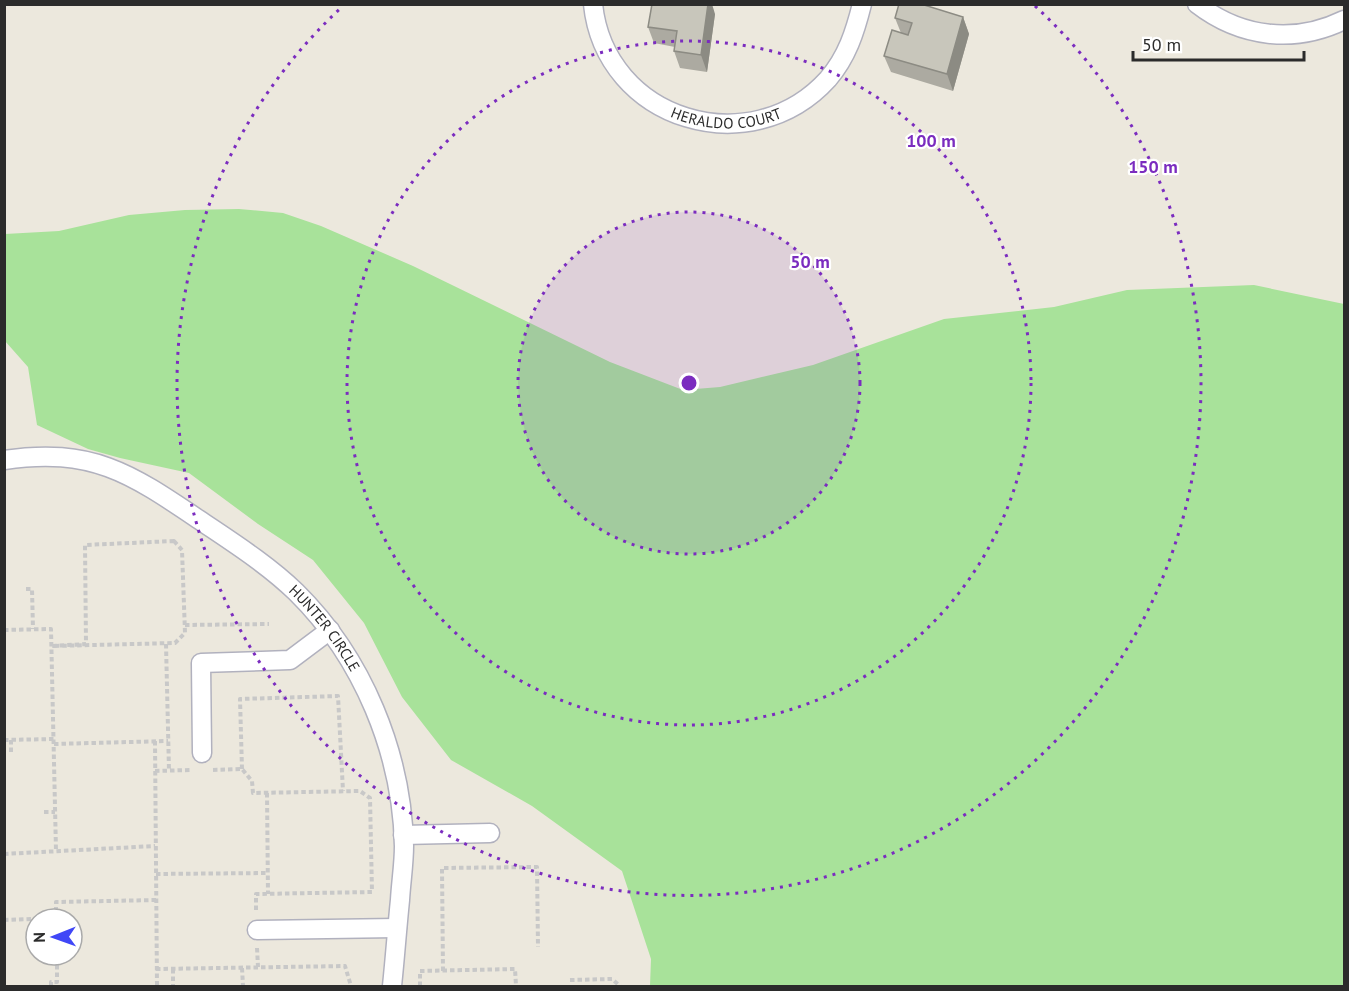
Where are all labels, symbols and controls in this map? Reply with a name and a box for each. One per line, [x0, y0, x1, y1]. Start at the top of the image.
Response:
scale bar [1133, 24, 1304, 62]
text: 50 m [1142, 33, 1181, 56]
street label: HERALDO COURT [668, 103, 785, 133]
text: 100 m [906, 129, 956, 152]
text: 150 m [1128, 155, 1178, 178]
text: 50 m [790, 250, 830, 273]
centre of rings [679, 373, 699, 393]
street label: HUNTER CIRCLE [285, 580, 364, 675]
north arrow [24, 907, 84, 967]
text: N [29, 932, 49, 943]

